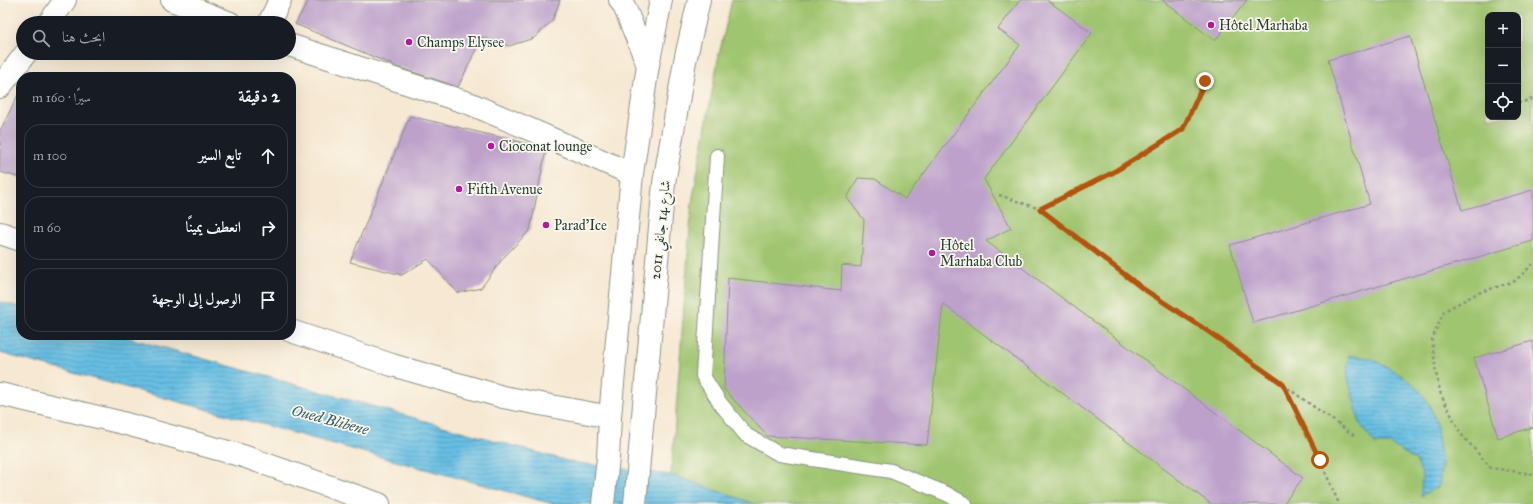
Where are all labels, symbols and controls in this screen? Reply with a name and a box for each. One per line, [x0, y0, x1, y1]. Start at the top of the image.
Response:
map controls [1485, 12, 1521, 120]
button: + [1485, 12, 1521, 48]
search box [16, 16, 296, 60]
place label: Hôtel Marhaba [1219, 17, 1308, 34]
marker: Hôtel Marhaba [1206, 20, 1216, 30]
icon: search [30, 27, 52, 49]
text: ابحث هنا [62, 28, 105, 46]
place label: Champs Elysee [417, 34, 504, 51]
marker: Champs Elysee [404, 37, 414, 47]
button: − [1485, 48, 1521, 84]
route end [1196, 72, 1214, 90]
button: locate [1485, 84, 1521, 120]
text: 2 دقيقة [238, 86, 280, 107]
text: سيرًا · 160 m [32, 90, 91, 106]
place label: Cioconat lounge [499, 138, 592, 155]
marker: Cioconat lounge [486, 141, 496, 151]
icon: ahead [257, 145, 279, 167]
text: تابع السير [199, 146, 241, 164]
text: 100 m [33, 148, 67, 164]
street label: شارع 14 جانفي 2011 [647, 180, 679, 281]
place label: Fifth Avenue [467, 181, 543, 198]
marker: Fifth Avenue [454, 184, 464, 194]
icon: right [257, 217, 279, 239]
place label: Parad'Ice [554, 217, 607, 234]
text: انعطف يمينًا [186, 218, 241, 236]
text: 60 m [33, 220, 61, 236]
marker: Parad'Ice [541, 220, 551, 230]
place label: Hôtel Marhaba Club [940, 237, 1023, 270]
marker: Hôtel Marhaba Club [927, 248, 937, 258]
icon: arrive [257, 289, 279, 311]
text: الوصول إلى الوجهة [152, 290, 241, 308]
water label: Oued Blibene [290, 401, 371, 439]
route start [1311, 451, 1329, 469]

